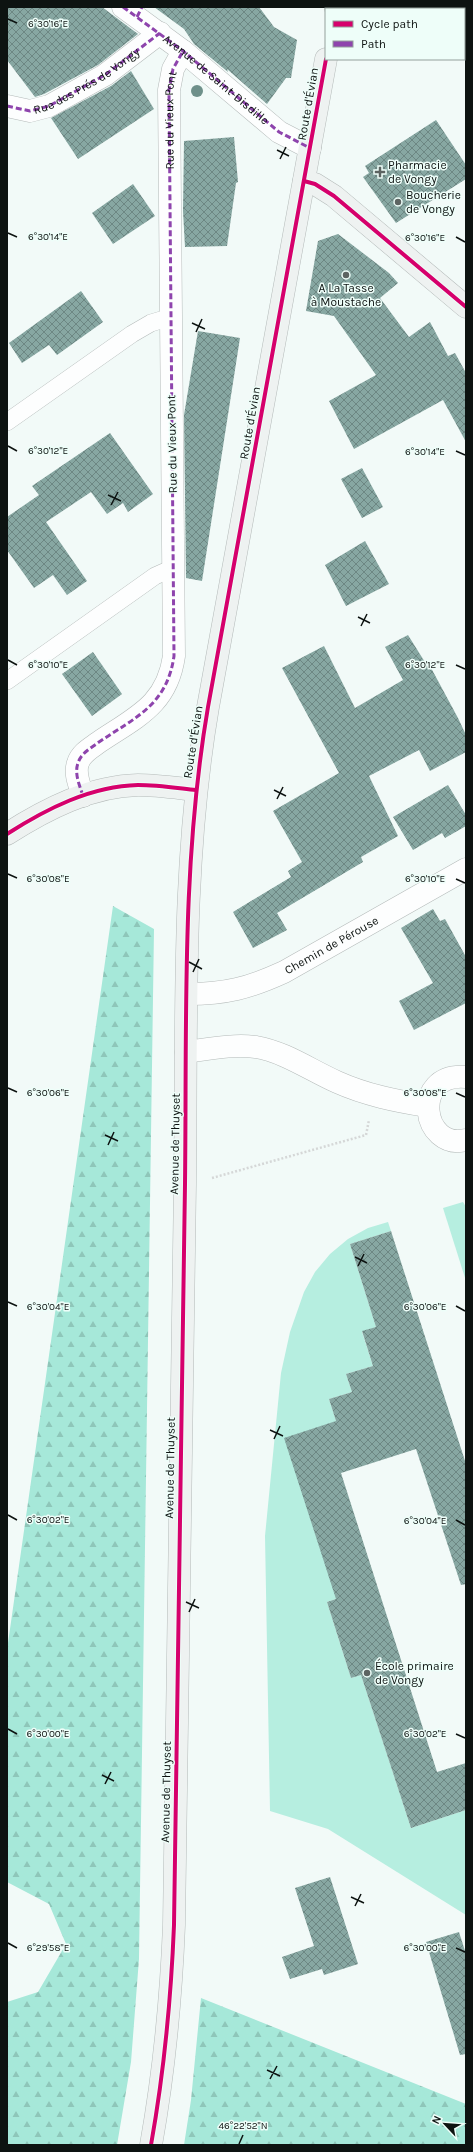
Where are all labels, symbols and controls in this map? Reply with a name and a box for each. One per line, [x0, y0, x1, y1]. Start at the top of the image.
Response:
legend [325, 8, 465, 60]
text: Cycle path [361, 17, 418, 31]
text: 6°30'16"E [28, 18, 68, 30]
street label: Avenue de Saint-Disdille [160, 32, 272, 127]
text: Path [361, 37, 386, 51]
street label: Rue des Prés de Vongy [32, 44, 143, 117]
street label: Route d'Évian [294, 66, 321, 141]
street label: Rue du Vieux Pont [162, 69, 180, 170]
place label: Pharmacie de Vongy [388, 158, 447, 186]
marker: Pharmacie de Vongy [375, 167, 385, 177]
place label: Boucherie de Vongy [406, 188, 461, 216]
marker: Boucherie de Vongy [393, 197, 403, 207]
text: 6°30'14"E [28, 231, 68, 243]
text: 6°30'16"E [405, 232, 445, 244]
marker: A La Tasse à Moustache [341, 270, 351, 280]
place label: A La Tasse à Moustache [311, 281, 381, 309]
street label: Route d'Évian [236, 385, 263, 460]
street label: Rue du Vieux Pont [164, 394, 180, 493]
text: 6°30'12"E [28, 445, 68, 457]
text: 6°30'14"E [405, 446, 445, 458]
text: 6°30'10"E [28, 659, 68, 671]
text: 6°30'12"E [405, 659, 445, 671]
street label: Route d'Évian [179, 704, 206, 779]
text: 6°30'08"E [26, 873, 70, 885]
text: 6°30'10"E [405, 873, 445, 885]
street label: Chemin de Pérouse [282, 913, 381, 977]
text: 6°30'06"E [27, 1087, 69, 1099]
text: 6°30'08"E [403, 1087, 447, 1099]
street label: Avenue de Thuyset [167, 1093, 183, 1195]
text: 6°30'04"E [27, 1301, 69, 1313]
text: 6°30'06"E [404, 1301, 446, 1313]
street label: Avenue de Thuyset [162, 1417, 178, 1519]
text: 6°30'02"E [27, 1514, 69, 1526]
text: 6°30'04"E [404, 1515, 446, 1527]
place label: École primaire de Vongy [375, 1658, 454, 1687]
marker: École primaire de Vongy [362, 1668, 372, 1678]
text: 6°30'00"E [27, 1728, 69, 1740]
text: 6°30'02"E [404, 1728, 446, 1740]
street label: Avenue de Thuyset [158, 1741, 174, 1843]
text: 6°29'58"E [27, 1942, 69, 1954]
text: 6°30'00"E [404, 1942, 446, 1954]
north arrow [425, 2104, 465, 2144]
text: N [429, 2113, 444, 2126]
text: 46°22'52"N [219, 2120, 268, 2132]

